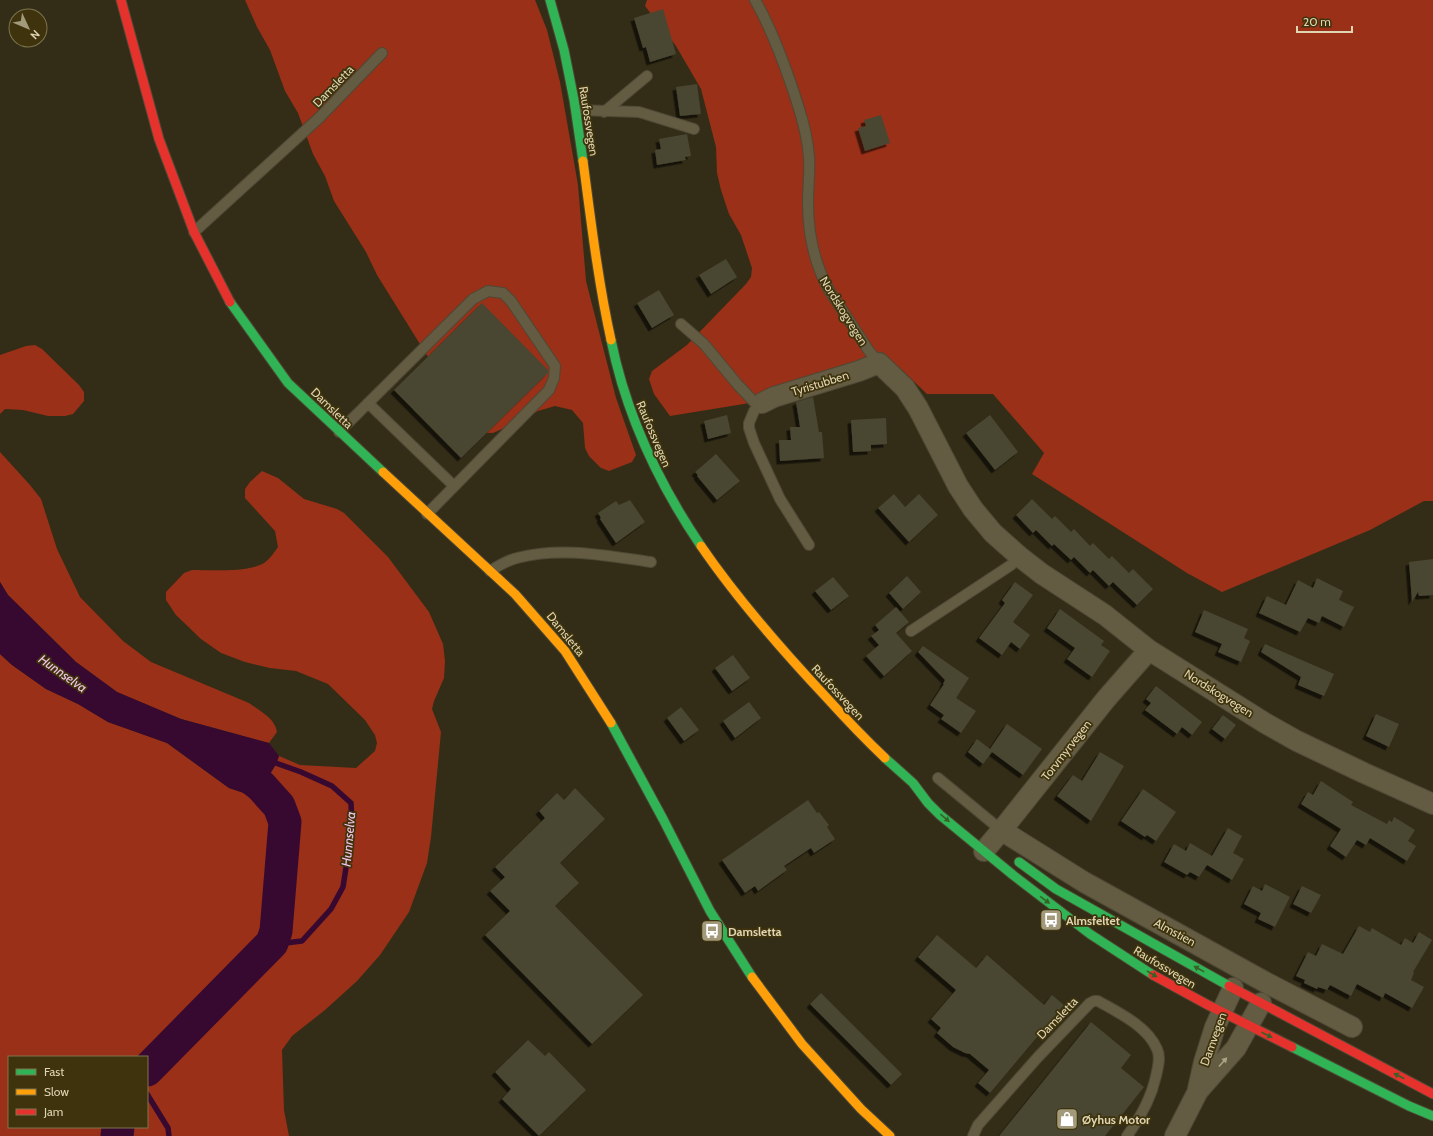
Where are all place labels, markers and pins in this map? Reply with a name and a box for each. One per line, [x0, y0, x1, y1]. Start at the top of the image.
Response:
bus stop icon: Almsfeltet [1038, 907, 1064, 933]
place label: Almsfeltet [1066, 913, 1120, 928]
bus stop icon: Damsletta [699, 918, 725, 944]
place label: Damsletta [728, 924, 782, 939]
shop icon: Øyhus Motor [1054, 1106, 1080, 1132]
place label: Øyhus Motor [1082, 1112, 1150, 1127]

